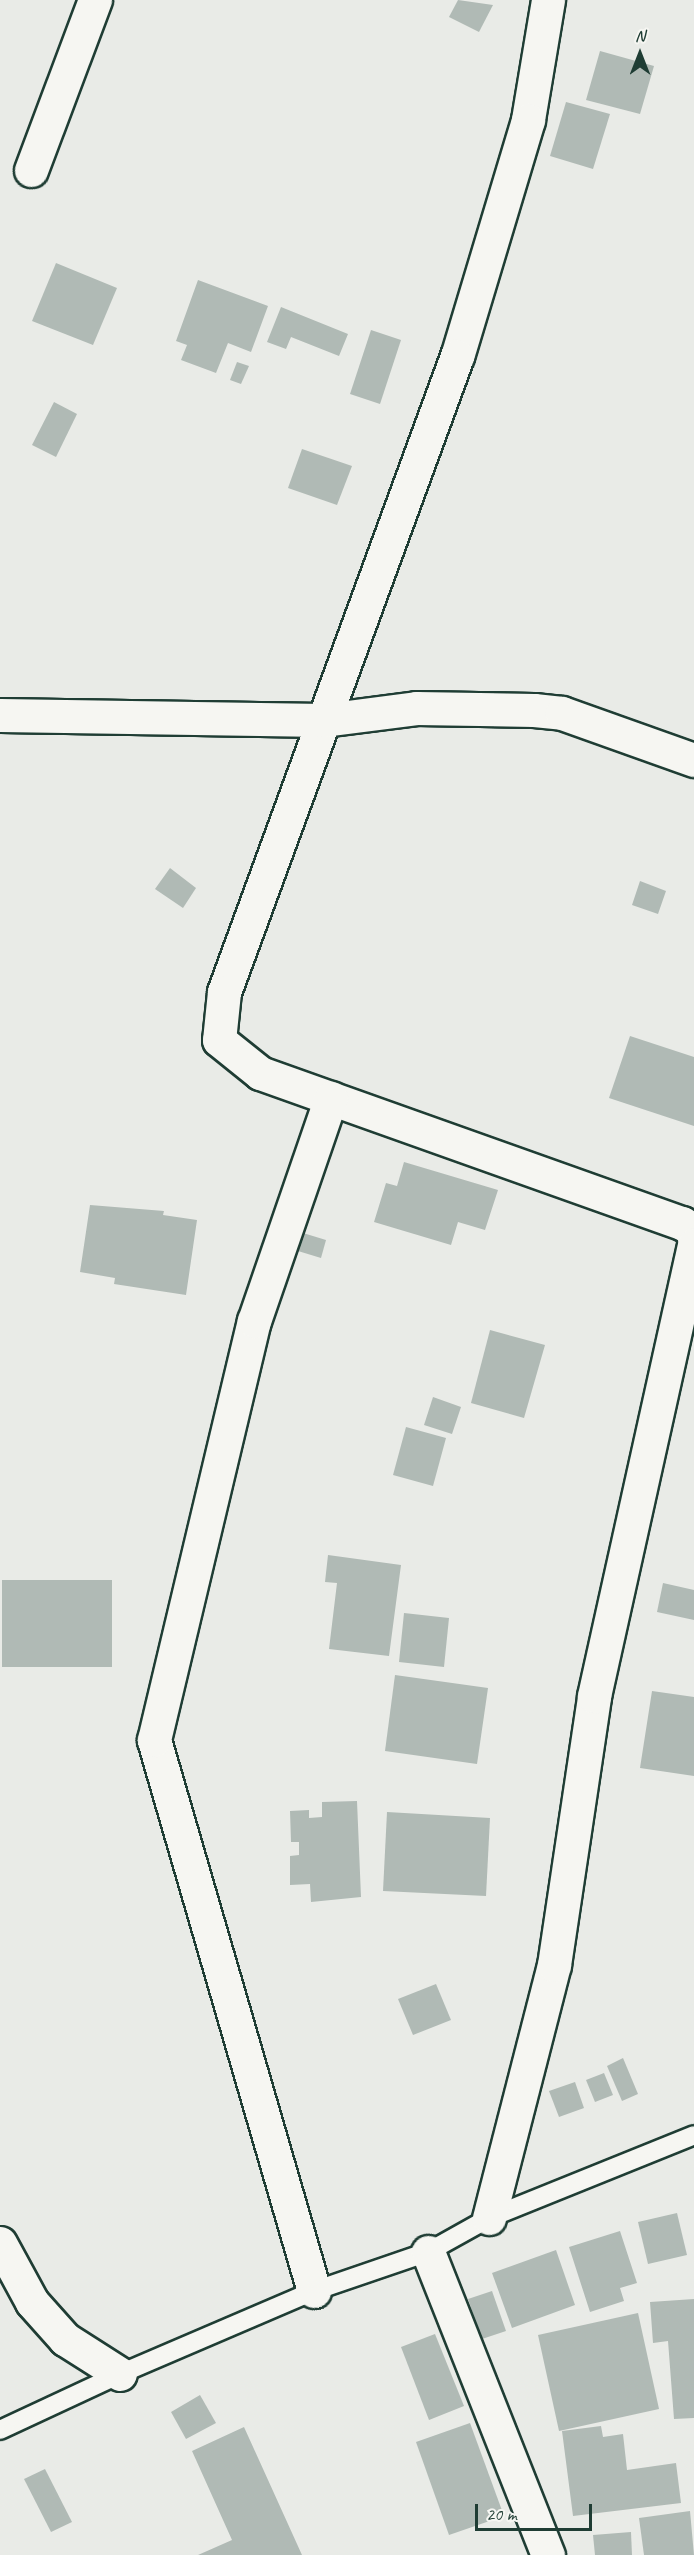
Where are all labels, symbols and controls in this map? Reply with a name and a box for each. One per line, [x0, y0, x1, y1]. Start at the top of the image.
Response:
north arrow [610, 24, 670, 84]
text: N [635, 26, 645, 46]
scale bar [478, 2492, 595, 2530]
text: 20 m [486, 2503, 517, 2525]

